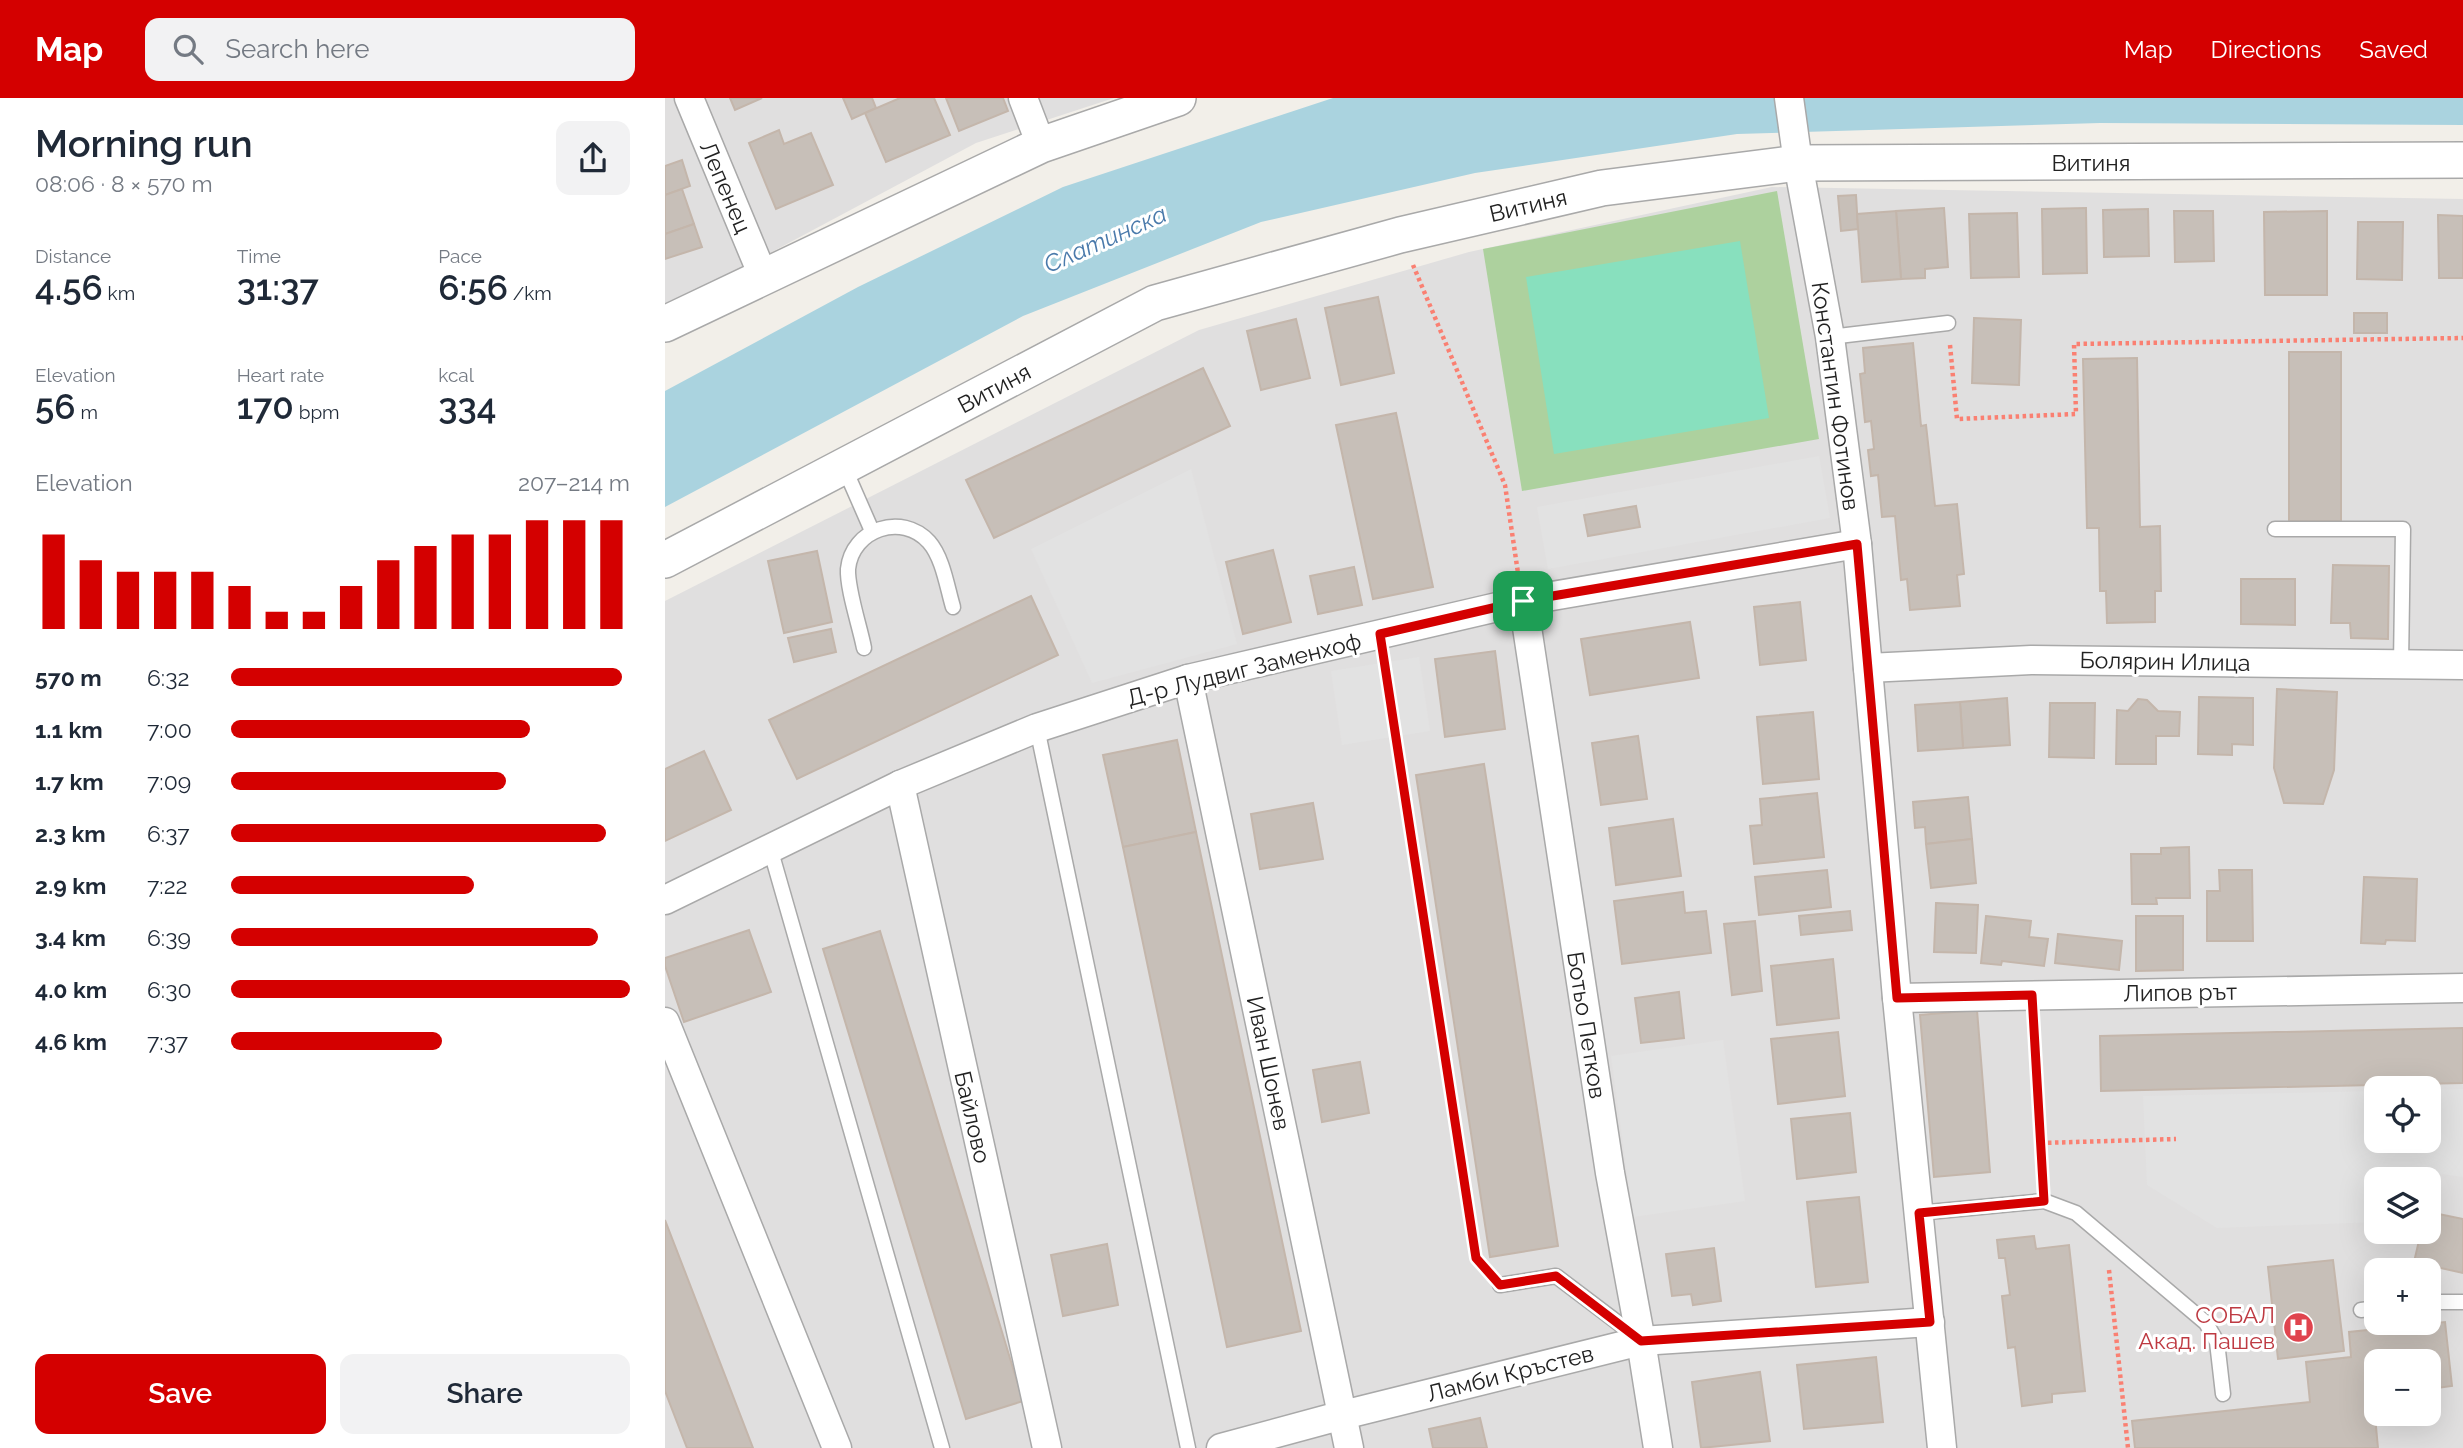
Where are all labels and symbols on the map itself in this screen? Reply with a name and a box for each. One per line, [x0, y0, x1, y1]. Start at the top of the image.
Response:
street label: Лепенец [695, 137, 757, 237]
street label: Витиня [2052, 149, 2130, 176]
street label: Витиня [1487, 183, 1569, 227]
water label: Слатинска [1039, 199, 1171, 279]
street label: Константин Фотинов [1807, 280, 1865, 512]
street label: Витиня [953, 358, 1035, 418]
pin [1493, 571, 1553, 631]
street label: Д-р Лудвиг Заменхоф [1124, 627, 1364, 711]
street label: Болярин Илица [2079, 646, 2251, 676]
street label: Ботьо Петков [1562, 949, 1612, 1101]
street label: Липов рът [2123, 978, 2237, 1006]
street label: Иван Шонев [1242, 994, 1296, 1132]
street label: Байлово [949, 1068, 997, 1166]
place label: СОБАЛ Акад. Пашев [2138, 1301, 2275, 1354]
hospital icon: СОБАЛ Акад. Пашев [2281, 1310, 2315, 1344]
street label: Ламби Кръстев [1424, 1339, 1596, 1407]

